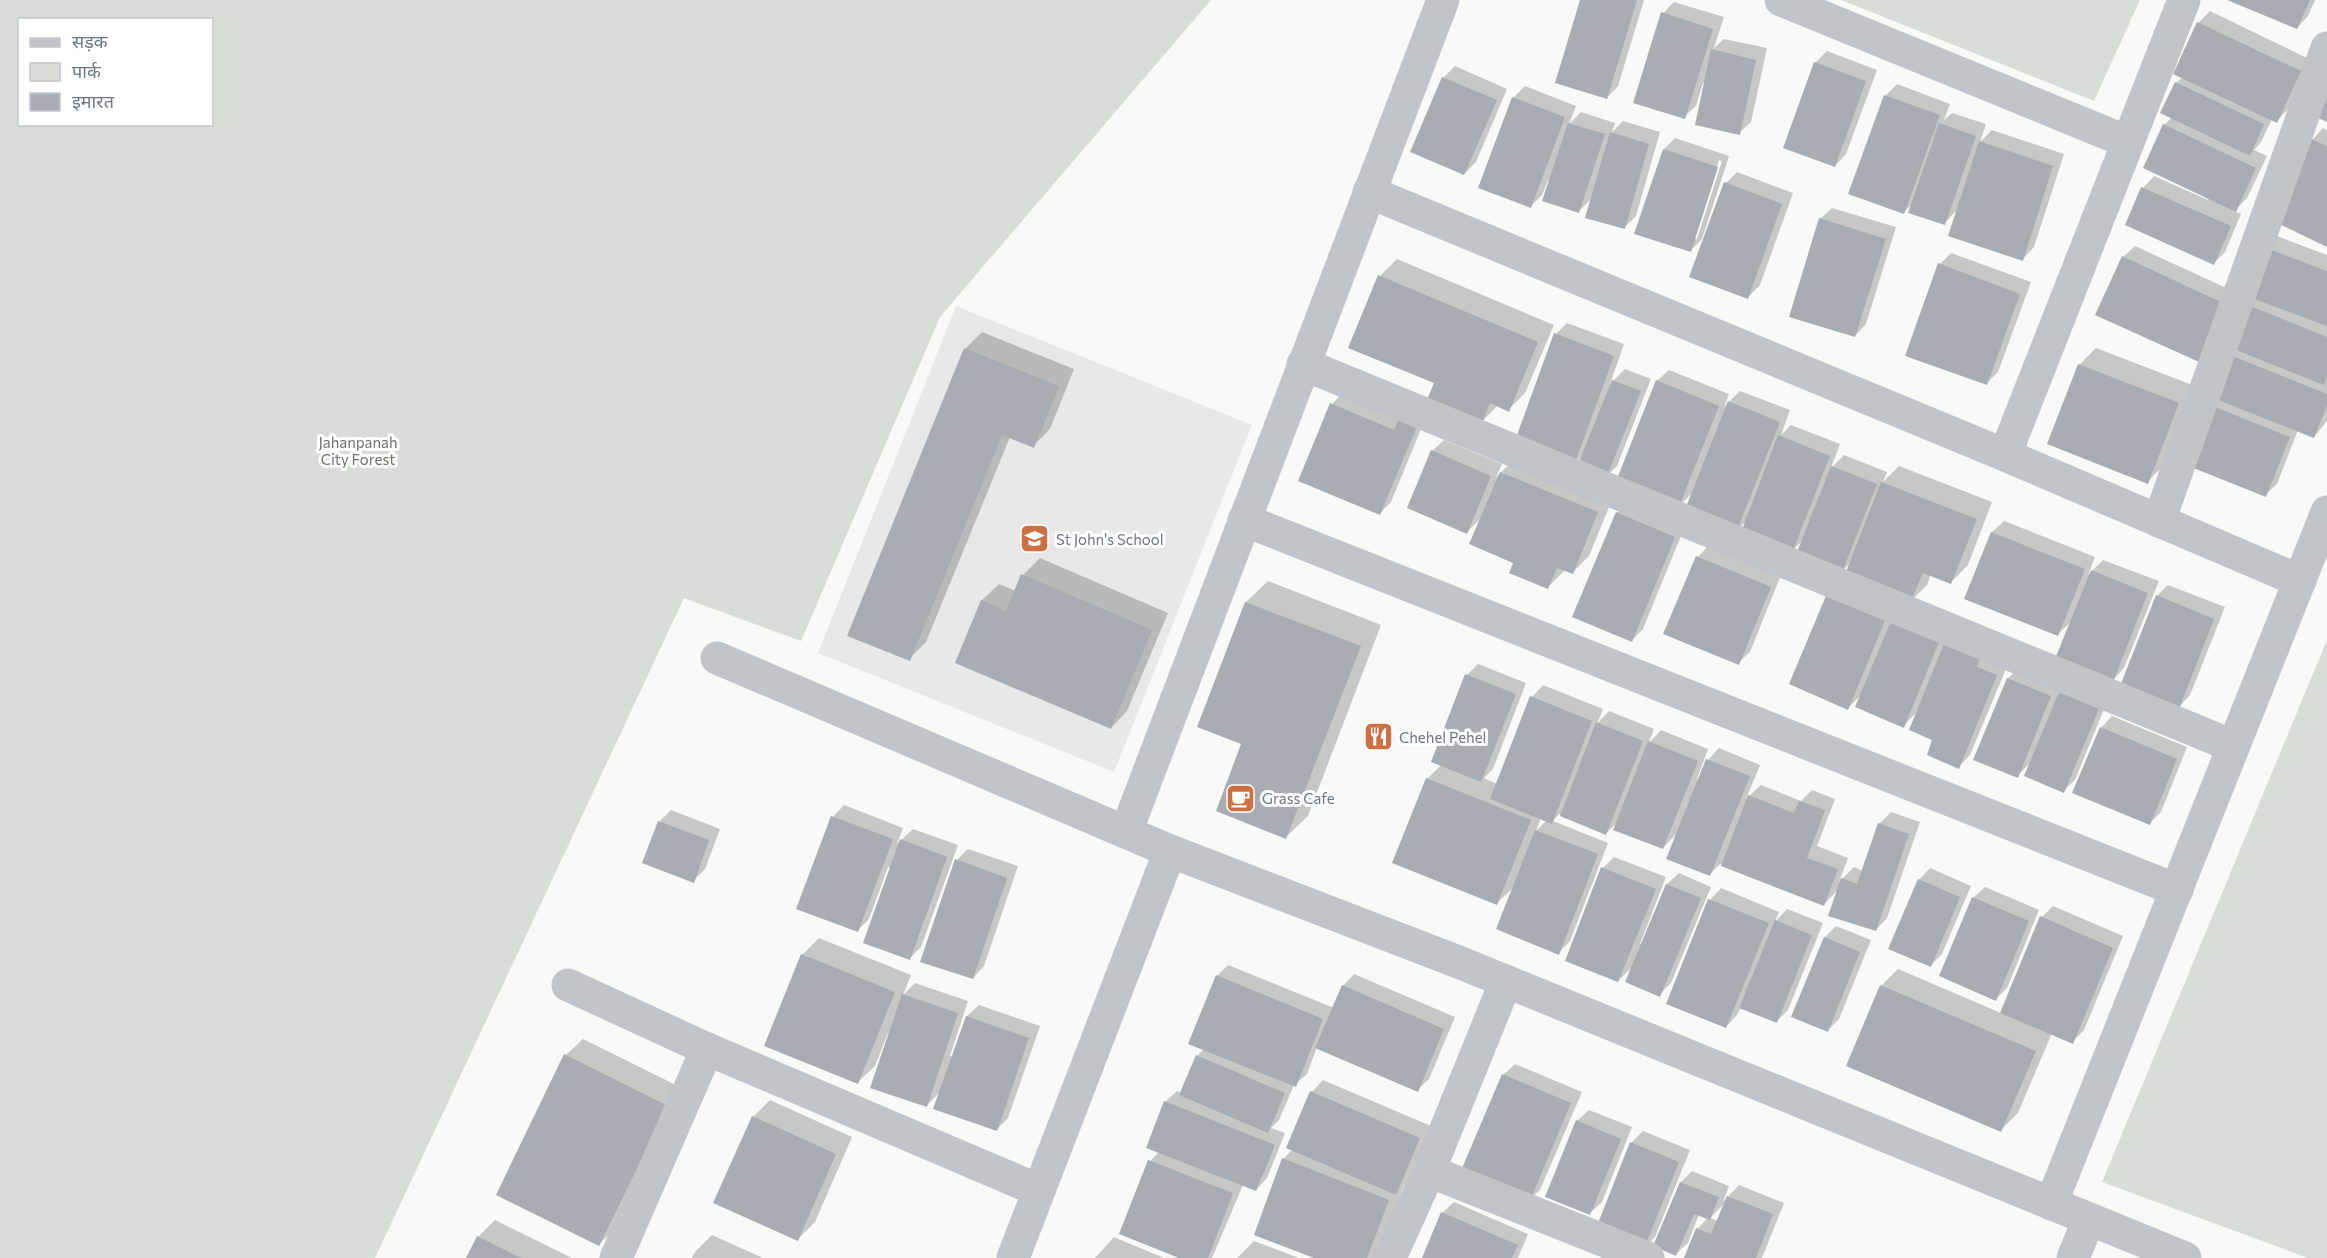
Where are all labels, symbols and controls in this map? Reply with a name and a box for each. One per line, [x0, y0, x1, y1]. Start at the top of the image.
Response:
legend [18, 18, 213, 126]
text: सड़क [72, 30, 109, 52]
text: पार्क [72, 60, 102, 82]
text: इमारत [72, 90, 115, 112]
park label: Jahanpanah City Forest [319, 433, 398, 468]
school or university icon: St John's School [1019, 523, 1051, 555]
place label: St John's School [1056, 530, 1163, 548]
restaurant icon: Chehel Pehel [1362, 721, 1394, 753]
place label: Chehel Pehel [1399, 728, 1486, 746]
cafe icon: Grass Cafe [1225, 782, 1257, 814]
place label: Grass Cafe [1262, 789, 1335, 807]

